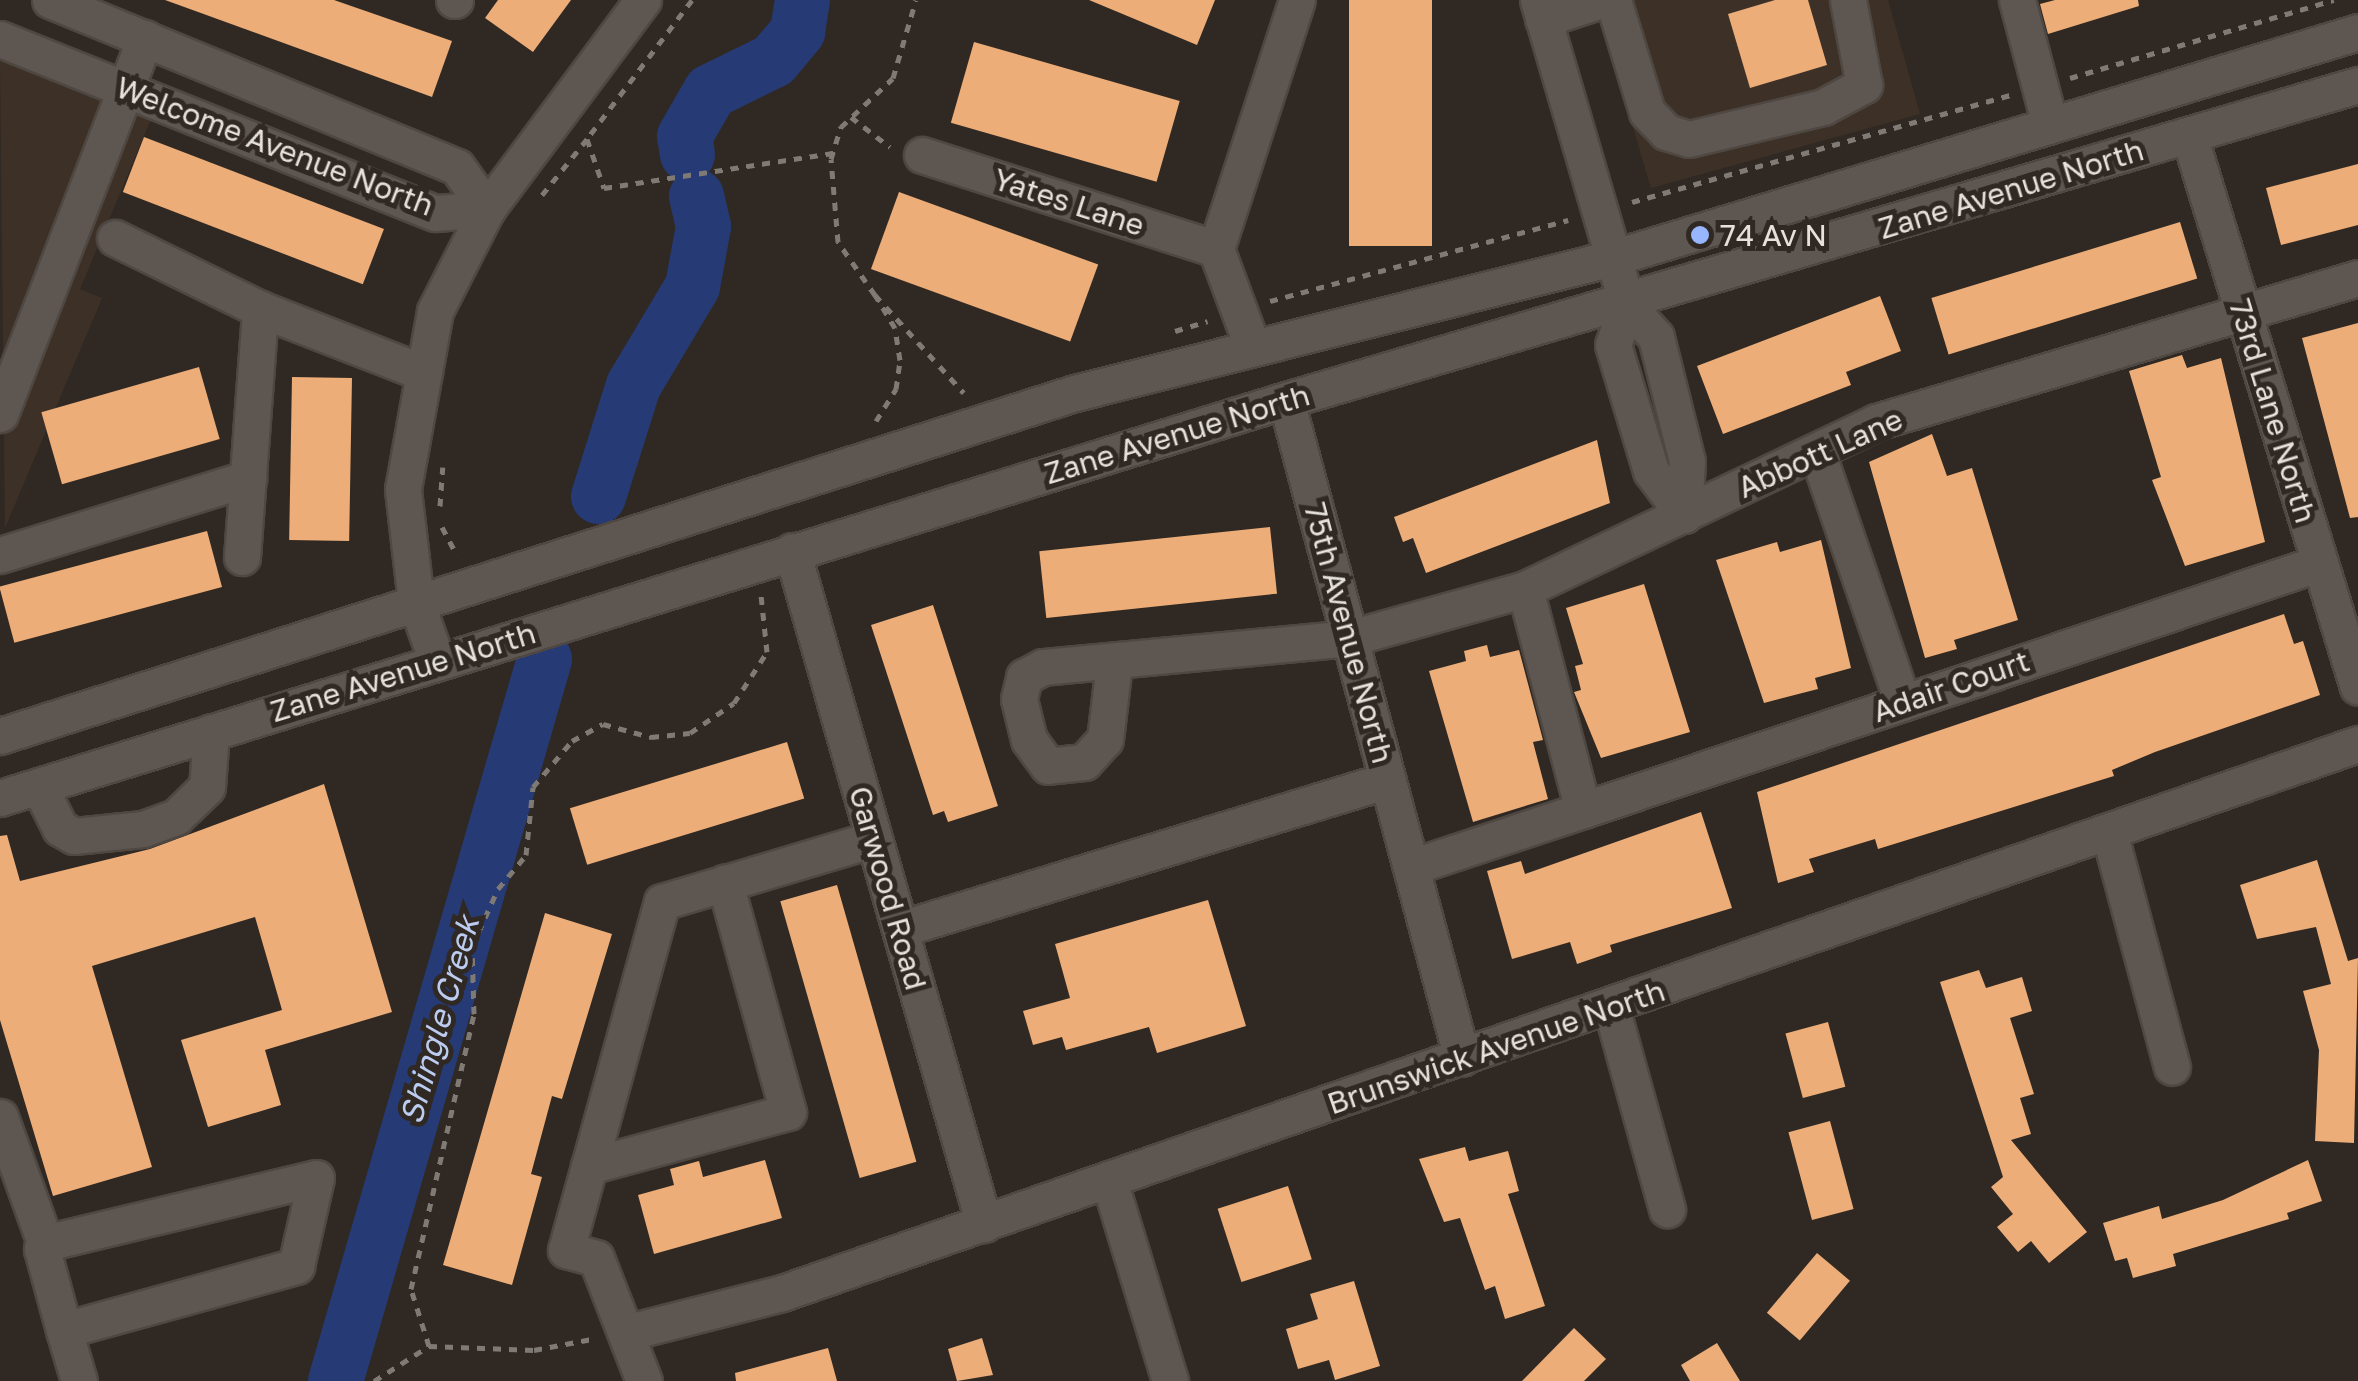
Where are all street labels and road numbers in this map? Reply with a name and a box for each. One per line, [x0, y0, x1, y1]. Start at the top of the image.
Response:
street label: Welcome Avenue North [111, 69, 439, 223]
street label: Zane Avenue North [1874, 132, 2148, 246]
street label: Yates Lane [989, 161, 1149, 243]
street label: 73rd Lane North [2222, 295, 2324, 527]
street label: Zane Avenue North [1040, 377, 1314, 491]
street label: Abbott Lane [1732, 401, 1908, 505]
street label: 75th Avenue North [1297, 499, 1401, 767]
street label: Zane Avenue North [266, 615, 540, 729]
street label: Adair Court [1868, 642, 2034, 730]
street label: Garwood Road [842, 782, 934, 994]
street label: Brunswick Avenue North [1323, 972, 1669, 1122]

